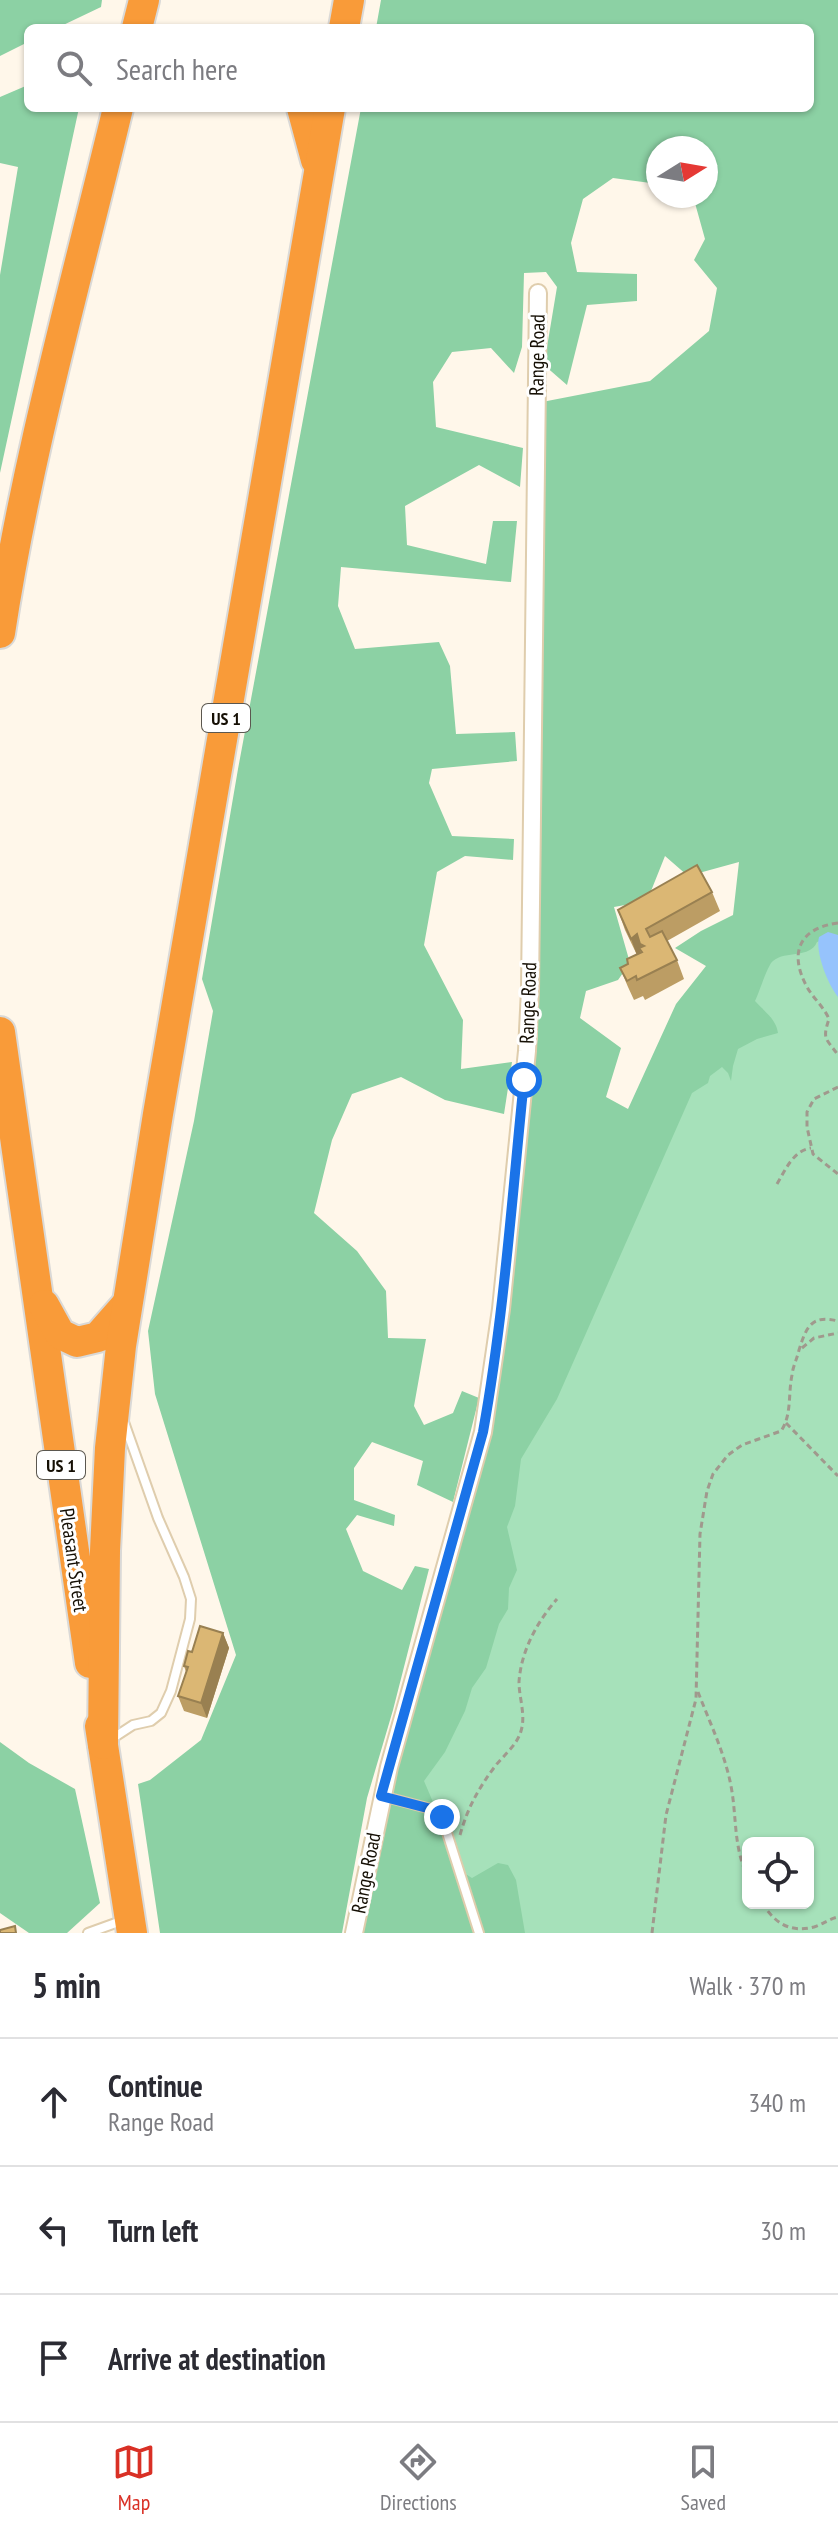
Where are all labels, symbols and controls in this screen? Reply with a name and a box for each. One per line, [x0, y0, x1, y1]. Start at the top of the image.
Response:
search box [24, 24, 814, 112]
icon: search [52, 46, 96, 90]
text: Search here [116, 49, 238, 88]
north arrow [646, 136, 718, 208]
street label: Range Road [523, 314, 551, 396]
road number: US 1 [202, 704, 250, 732]
street label: Range Road [514, 962, 542, 1044]
route start [506, 1062, 542, 1098]
road number: US 1 [37, 1451, 85, 1479]
street label: Pleasant Street [54, 1506, 94, 1614]
route end [424, 1799, 460, 1835]
street label: Range Road [345, 1830, 387, 1916]
map controls [742, 1837, 814, 1909]
button: locate [742, 1837, 814, 1909]
text: 5 min [32, 1963, 101, 2007]
text: Walk · 370 m [689, 1969, 806, 2002]
text: Continue [108, 2066, 203, 2105]
icon: ahead [32, 2080, 76, 2124]
text: 340 m [748, 2086, 806, 2119]
text: Range Road [108, 2105, 214, 2138]
icon: left [32, 2208, 76, 2252]
text: Turn left [108, 2211, 198, 2250]
text: 30 m [760, 2214, 806, 2247]
icon: arrive [32, 2336, 76, 2380]
text: Arrive at destination [108, 2339, 326, 2378]
tab: Map [112, 2440, 156, 2516]
tab: Directions [380, 2440, 457, 2516]
tab: Saved [681, 2440, 726, 2516]

